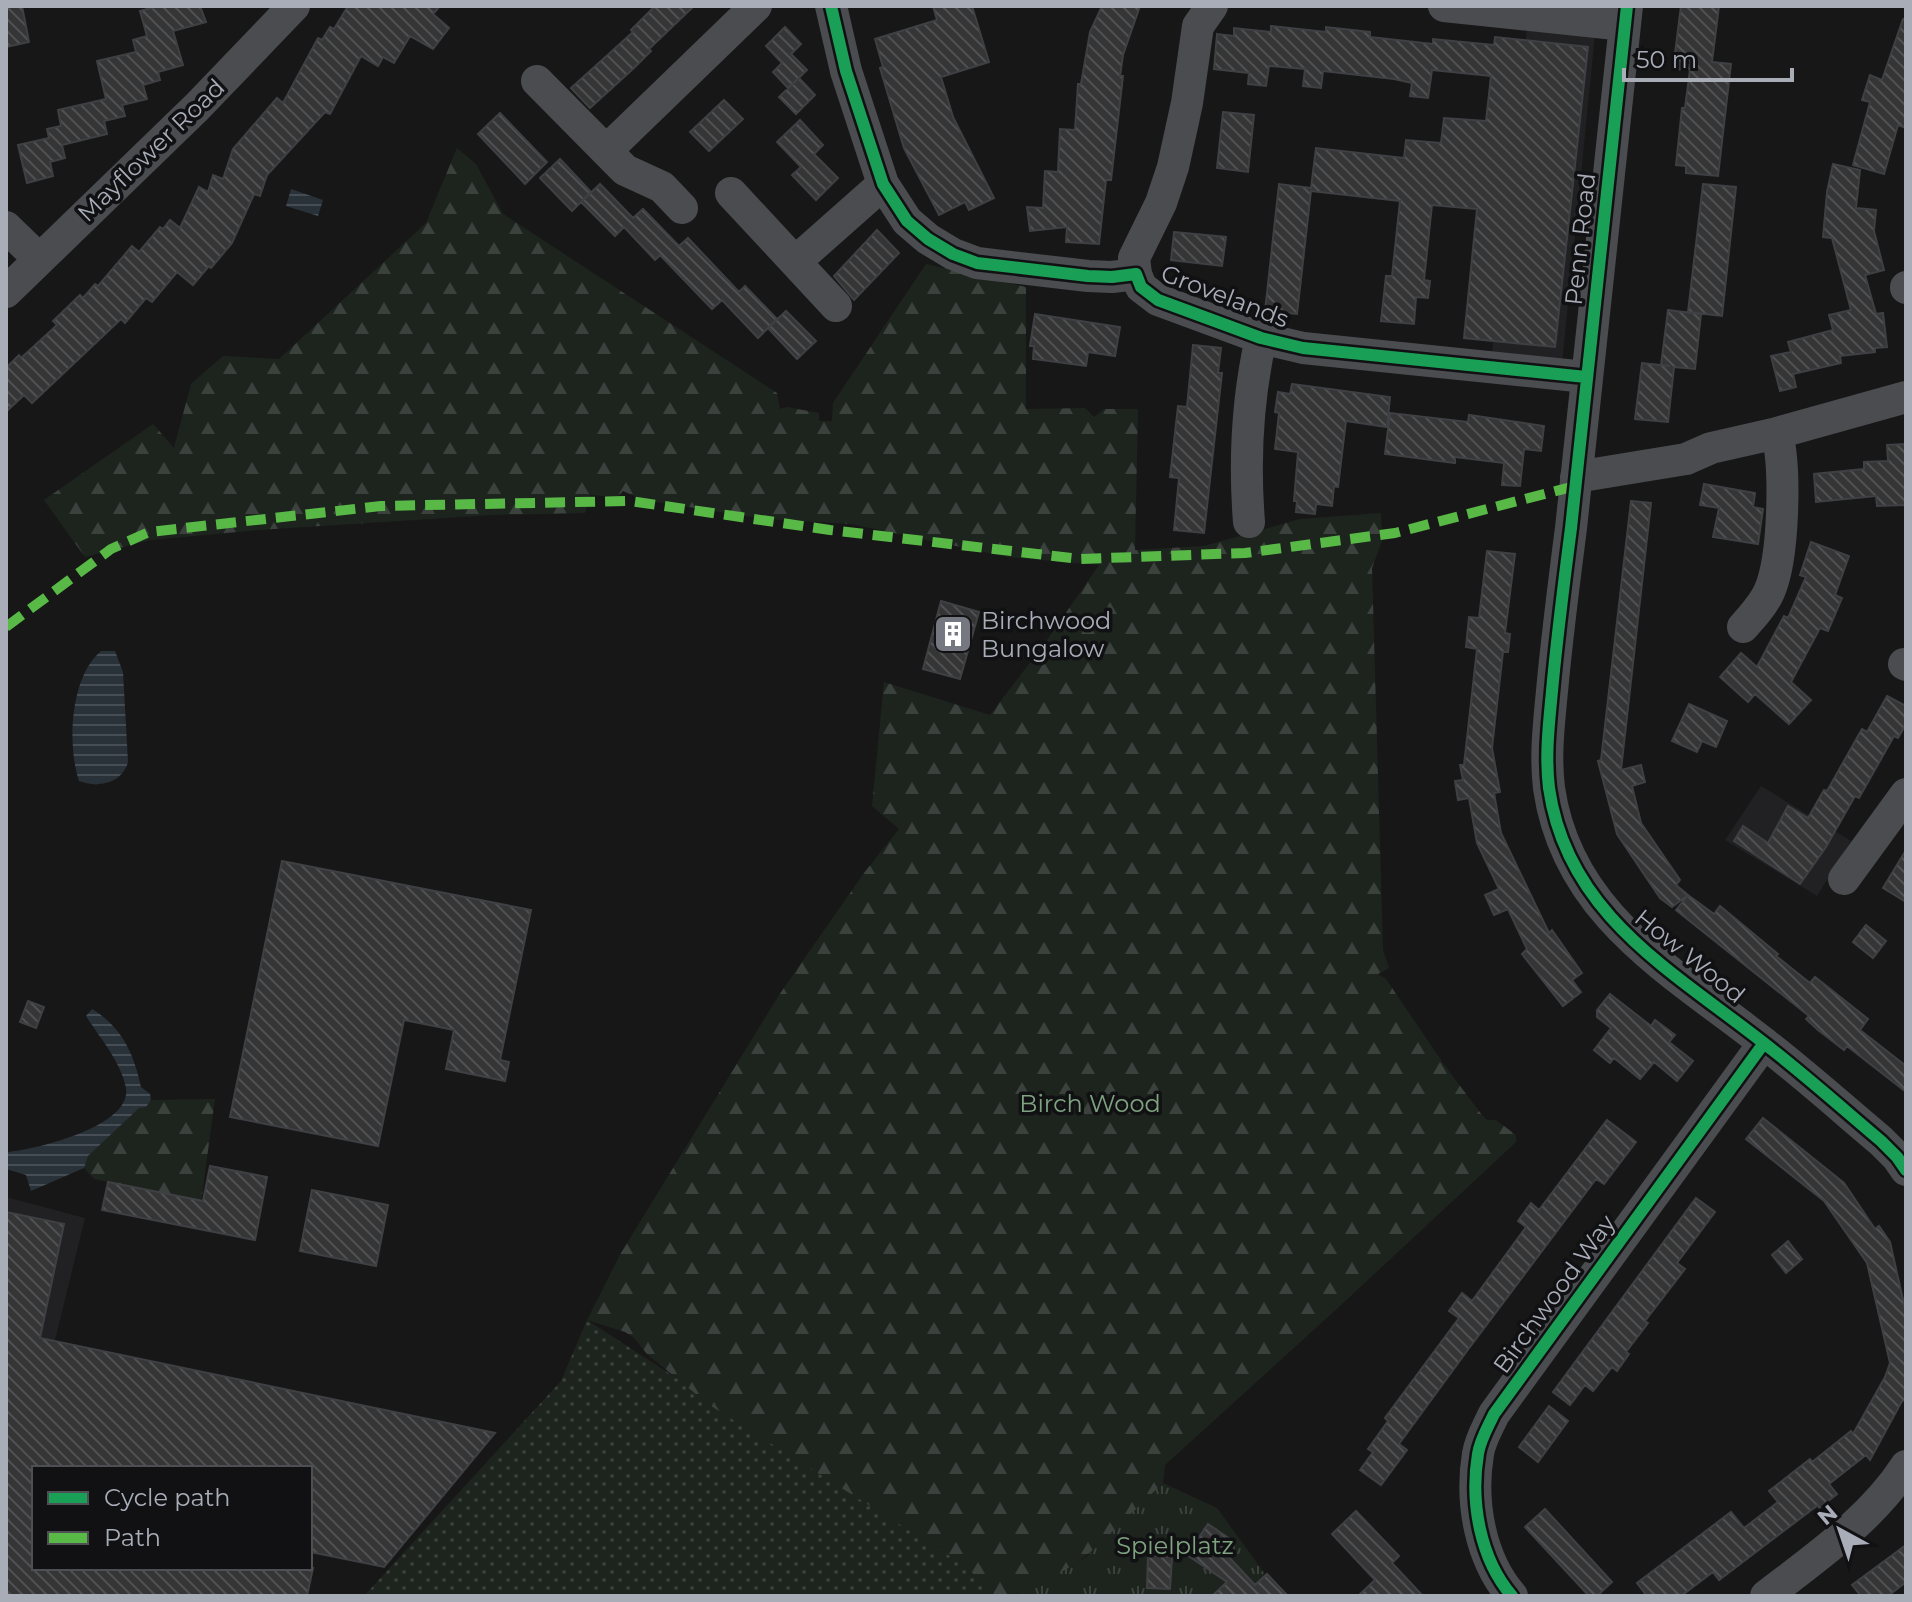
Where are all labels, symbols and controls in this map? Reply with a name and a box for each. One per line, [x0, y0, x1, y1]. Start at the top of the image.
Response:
scale bar [1624, 32, 1792, 82]
text: 50 m [1636, 45, 1697, 74]
street label: Mayflower Road [72, 73, 230, 227]
street label: Penn Road [1559, 171, 1601, 307]
street label: Grovelands [1157, 258, 1293, 334]
place label: Birchwood Bungalow [981, 606, 1111, 663]
building icon: Birchwood Bungalow [932, 613, 974, 655]
street label: How Wood [1629, 903, 1751, 1009]
park label: Birch Wood [1019, 1089, 1161, 1118]
street label: Birchwood Way [1487, 1209, 1621, 1379]
legend [32, 1466, 312, 1570]
text: Cycle path [104, 1483, 231, 1512]
north arrow [1800, 1490, 1880, 1570]
text: N [1812, 1499, 1843, 1531]
text: Path [104, 1523, 161, 1552]
park label: Spielplatz [1116, 1531, 1234, 1560]

